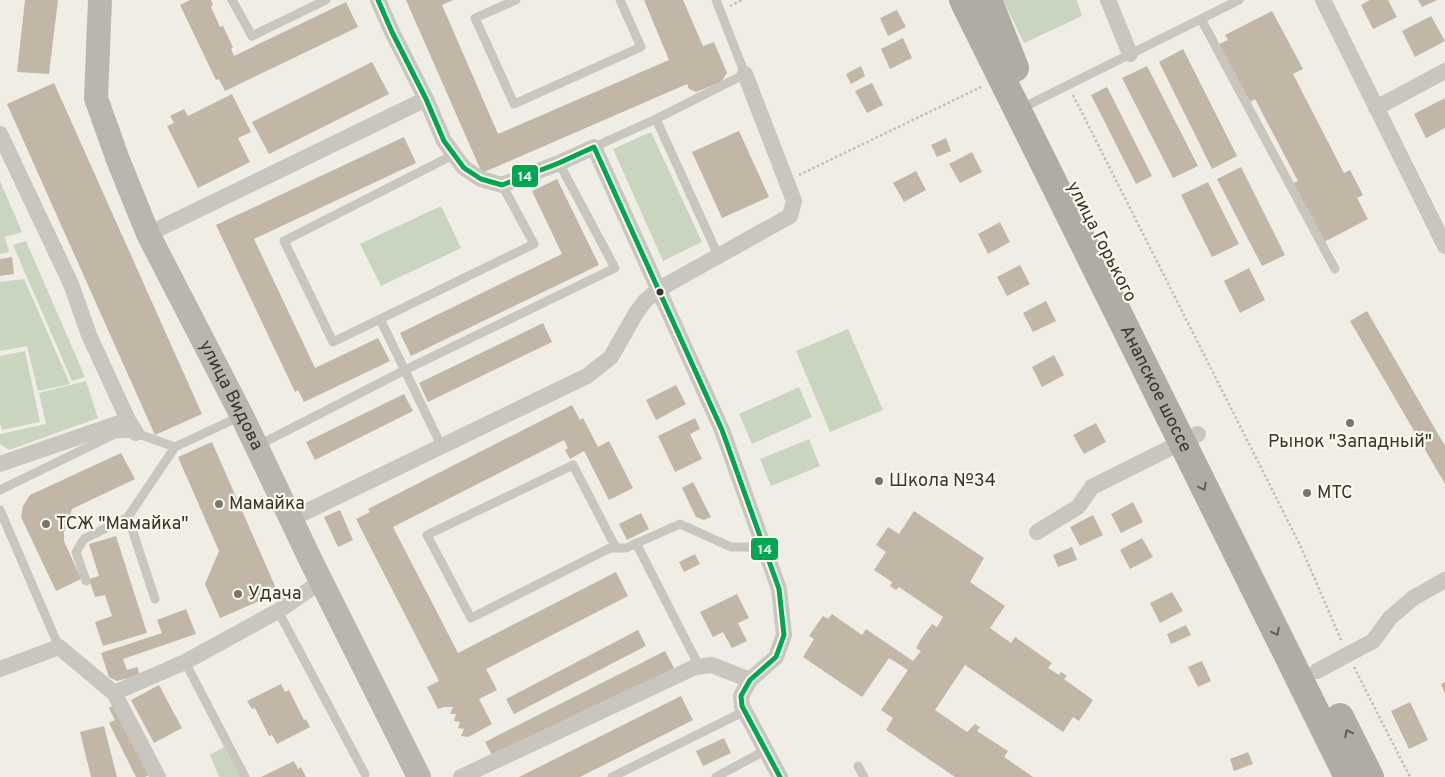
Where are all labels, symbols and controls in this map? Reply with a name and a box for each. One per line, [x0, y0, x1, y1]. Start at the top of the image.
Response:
line badge: 14 [511, 164, 539, 188]
text: 14 [518, 169, 532, 186]
street label: улица Горького [1061, 178, 1141, 306]
unlabelled marker [655, 287, 665, 297]
street label: Анапское шоссе [1114, 321, 1197, 456]
street label: улица Видова [193, 336, 268, 454]
marker: Рынок "Западный" [1344, 417, 1356, 429]
place label: Рынок "Западный" [1268, 431, 1432, 454]
place label: Школа №34 [889, 470, 996, 493]
marker: Школа №34 [873, 475, 885, 487]
one-way arrow [1197, 481, 1207, 490]
place label: МТС [1317, 482, 1353, 505]
marker: МТС [1301, 487, 1313, 499]
place label: Мамайка [229, 493, 305, 516]
marker: Мамайка [213, 498, 225, 510]
place label: ТСЖ "Мамайка" [56, 513, 189, 536]
marker: ТСЖ "Мамайка" [40, 518, 52, 530]
line badge: 14 [750, 537, 779, 561]
text: 14 [758, 542, 772, 559]
place label: Удача [248, 583, 301, 606]
marker: Удача [232, 588, 244, 600]
one-way arrow [1270, 627, 1280, 636]
one-way arrow [1344, 730, 1354, 739]

